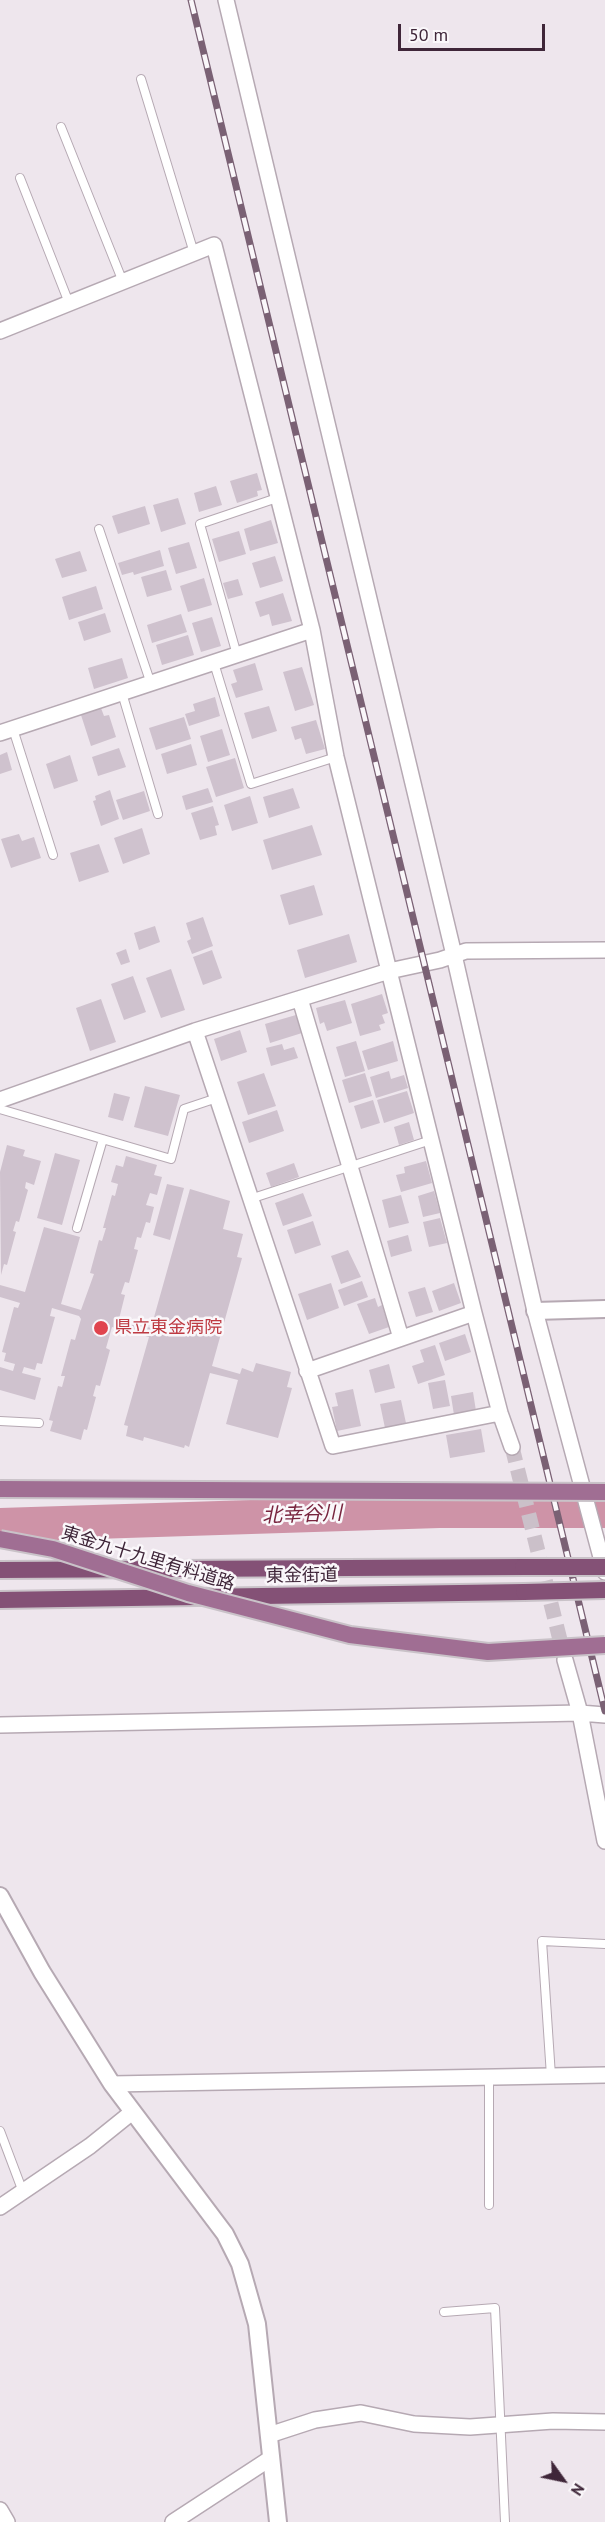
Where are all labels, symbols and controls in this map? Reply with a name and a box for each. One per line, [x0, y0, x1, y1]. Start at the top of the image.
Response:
scale bar [401, 12, 548, 50]
text: 50 m [409, 23, 448, 46]
place label: 県立東金病院 [114, 1317, 222, 1339]
marker: 県立東金病院 [92, 1319, 110, 1337]
water label: 北幸谷川 [262, 1502, 342, 1528]
street label: 東金九十九里有料道路 [59, 1522, 237, 1596]
street label: 東金街道 [266, 1565, 338, 1587]
north arrow [533, 2450, 593, 2510]
text: N [567, 2480, 589, 2500]

